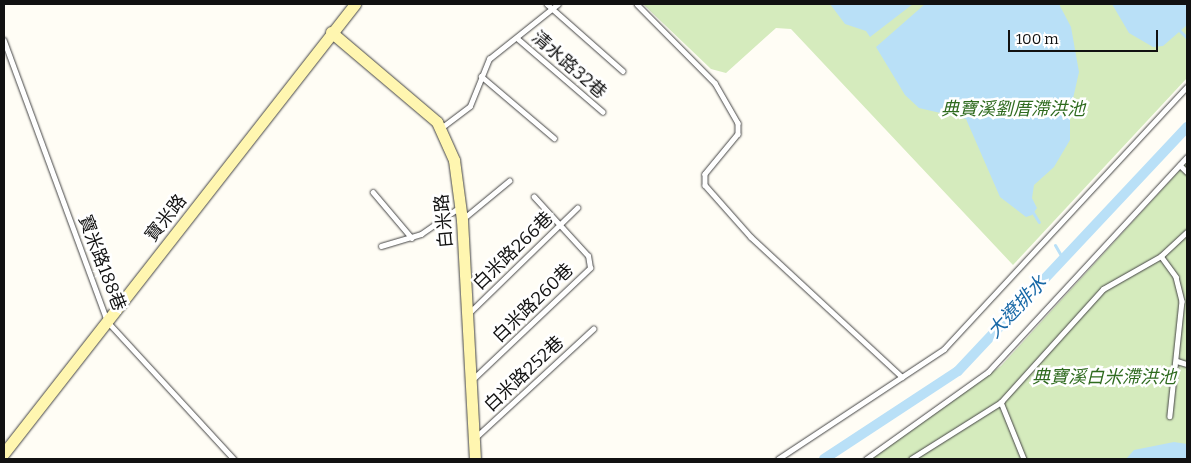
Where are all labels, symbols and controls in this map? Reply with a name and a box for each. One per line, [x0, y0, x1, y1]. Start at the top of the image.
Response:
scale bar [1011, 20, 1161, 52]
street label: 清水路32巷 [527, 27, 611, 103]
text: 100 m [1016, 30, 1059, 48]
park label: 典寶溪劉厝滯洪池 [941, 98, 1085, 120]
street label: 寶米路 [141, 190, 191, 246]
street label: 白米路 [431, 193, 457, 249]
street label: 白米路266巷 [468, 207, 558, 295]
street label: 寶米路188巷 [74, 212, 130, 314]
street label: 白米路260巷 [488, 259, 578, 347]
water label: 大遼排水 [983, 271, 1051, 343]
street label: 白米路252巷 [480, 332, 568, 416]
park label: 典寶溪白米滯洪池 [1032, 366, 1176, 388]

